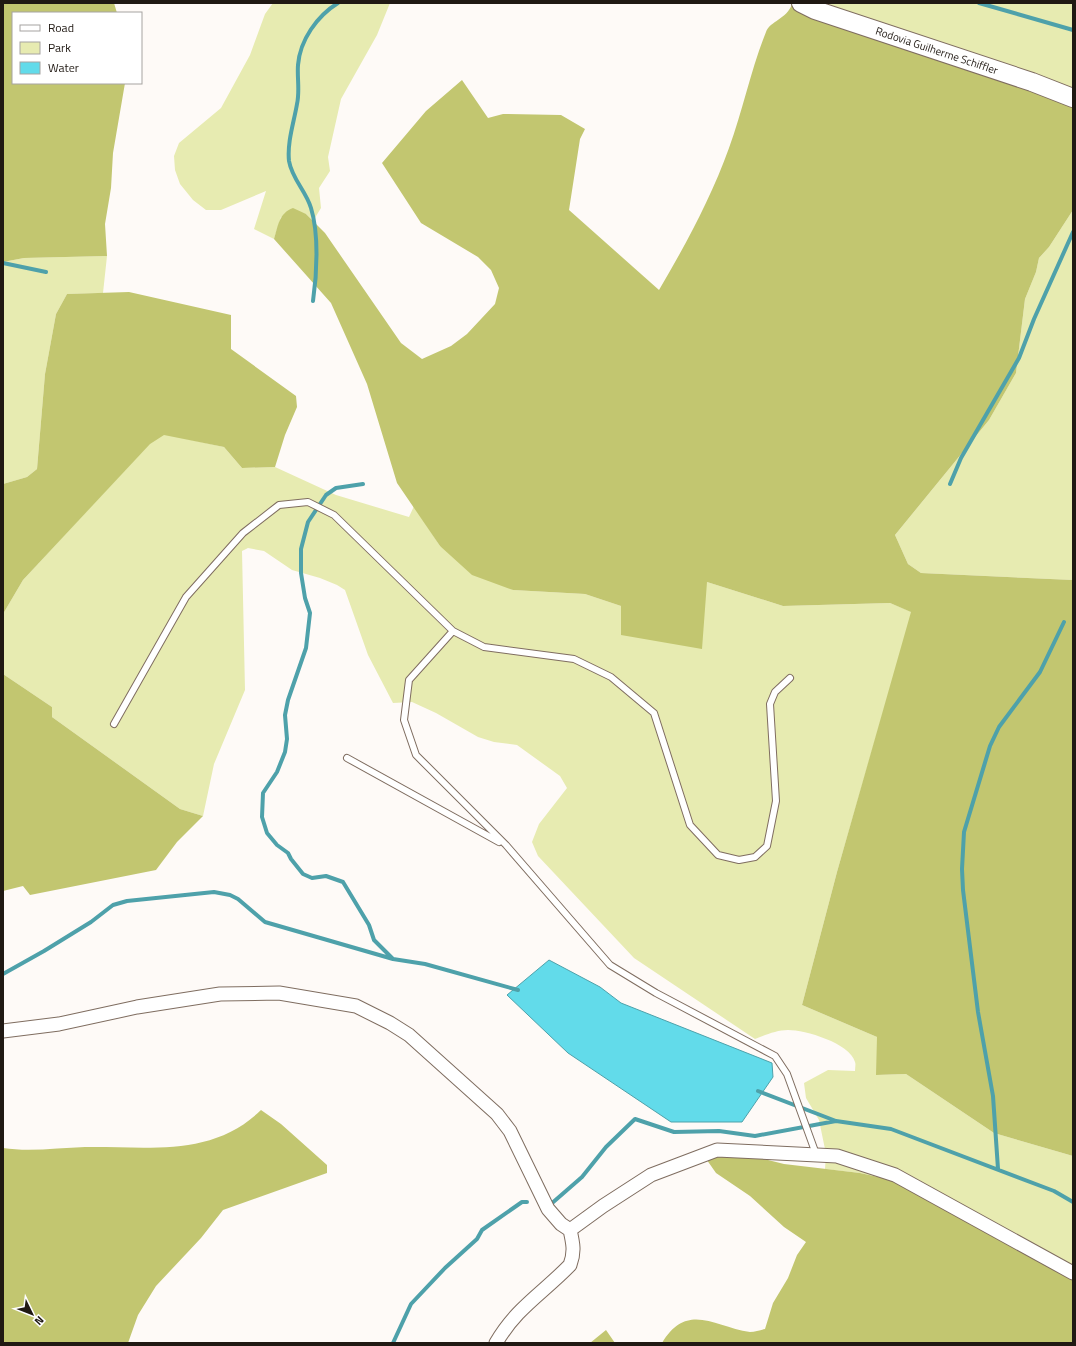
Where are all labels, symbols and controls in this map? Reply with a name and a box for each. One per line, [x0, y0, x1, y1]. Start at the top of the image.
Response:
legend [12, 12, 142, 84]
text: Road [48, 18, 74, 37]
street label: Rodovia Guilherme Schiffler [873, 23, 1000, 78]
text: Park [48, 38, 71, 57]
text: Water [48, 58, 79, 77]
north arrow [12, 1294, 52, 1334]
text: N [31, 1313, 48, 1329]

